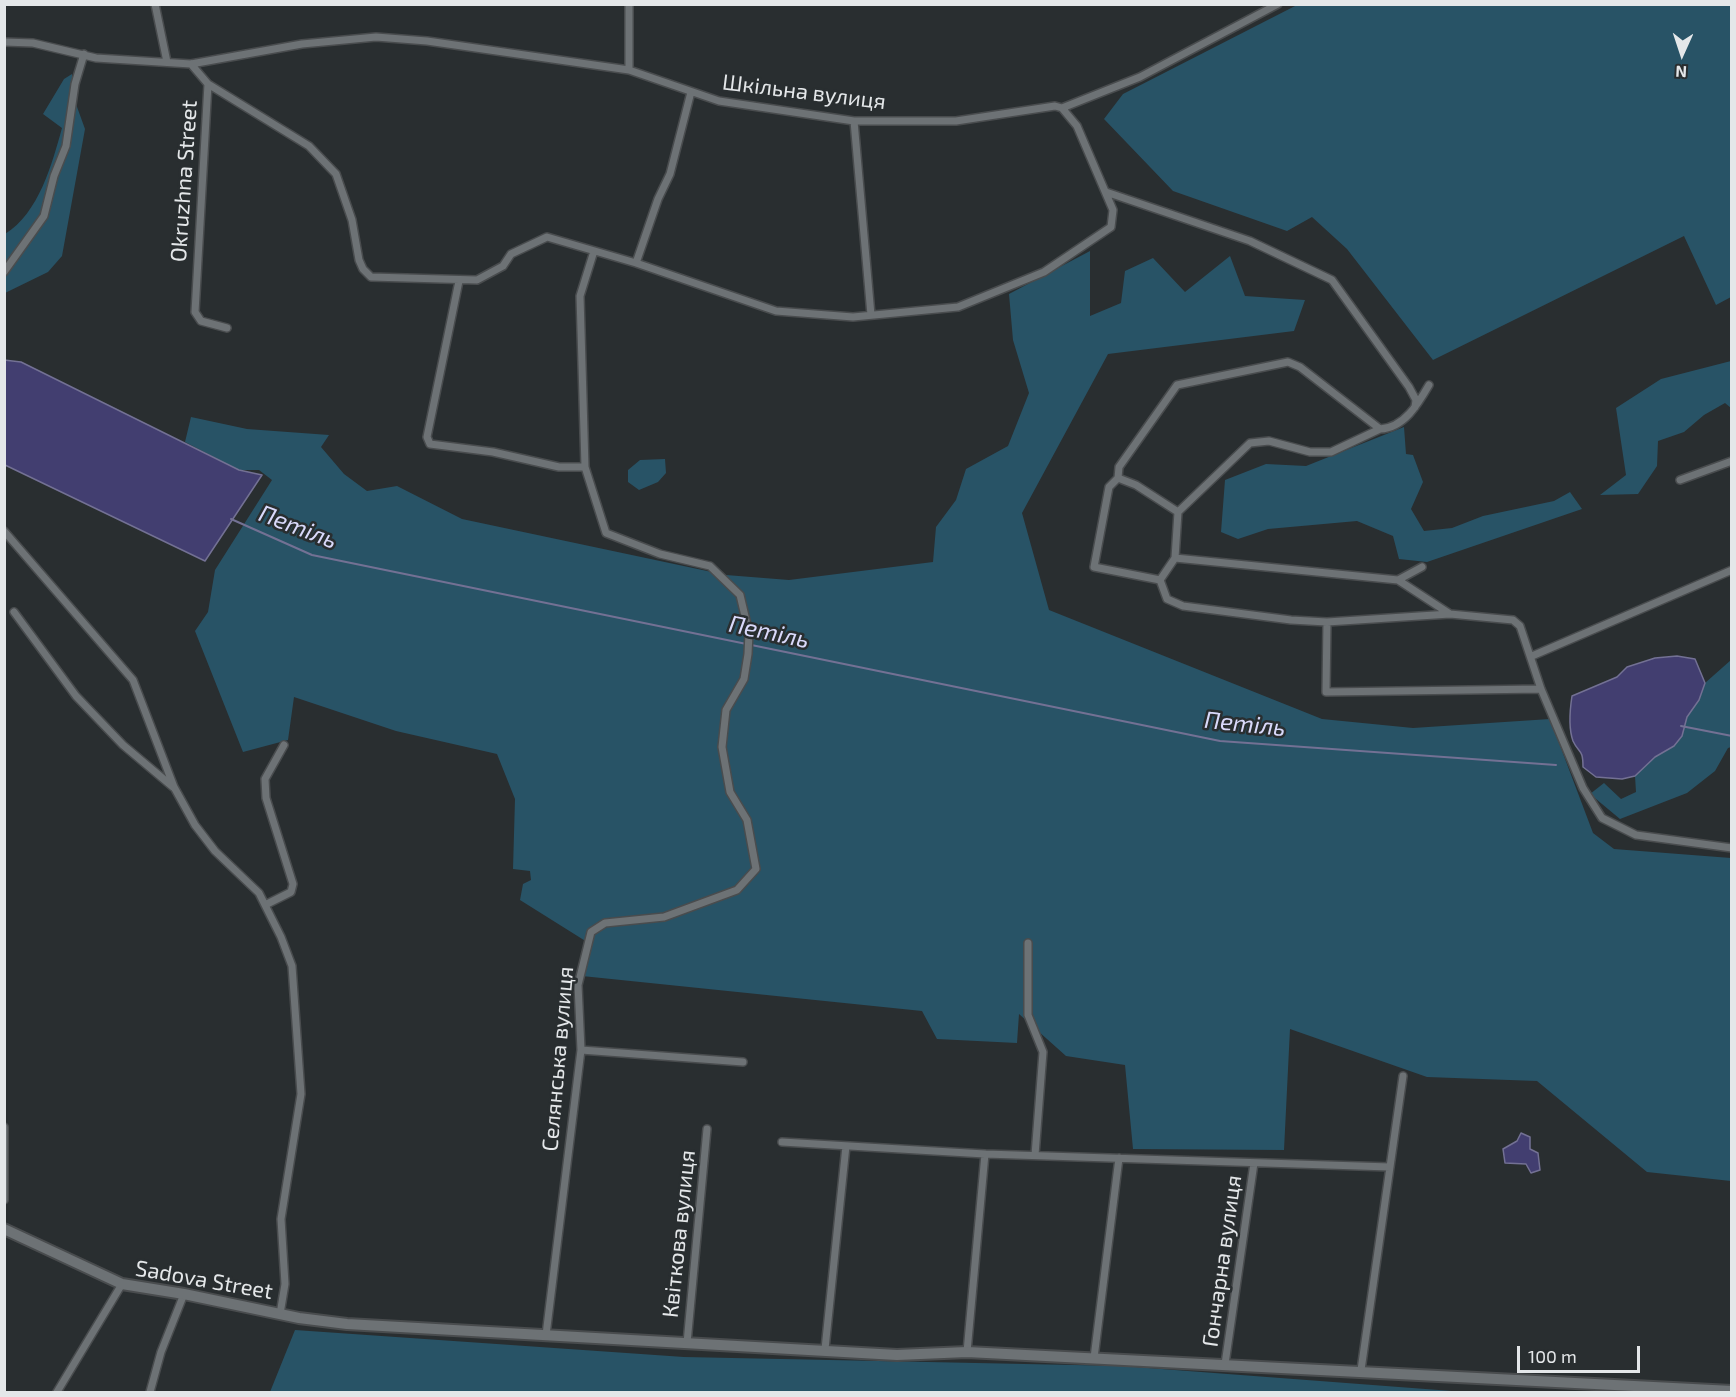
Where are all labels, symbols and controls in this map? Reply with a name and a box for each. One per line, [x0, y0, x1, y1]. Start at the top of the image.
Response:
north arrow [1652, 24, 1712, 84]
text: N [1675, 63, 1687, 82]
street label: Шкільна вулиця [721, 69, 887, 115]
street label: Okruzhna Street [165, 99, 203, 263]
water label: Петіль [255, 499, 341, 555]
water label: Петіль [726, 609, 812, 655]
water label: Петіль [1203, 705, 1287, 743]
street label: Селянська вулиця [537, 965, 579, 1153]
street label: Квіткова вулиця [657, 1149, 701, 1319]
street label: Гончарна вулиця [1197, 1173, 1247, 1349]
street label: Sadova Street [133, 1255, 275, 1305]
scale bar [1520, 1334, 1643, 1372]
text: 100 m [1528, 1345, 1577, 1367]

